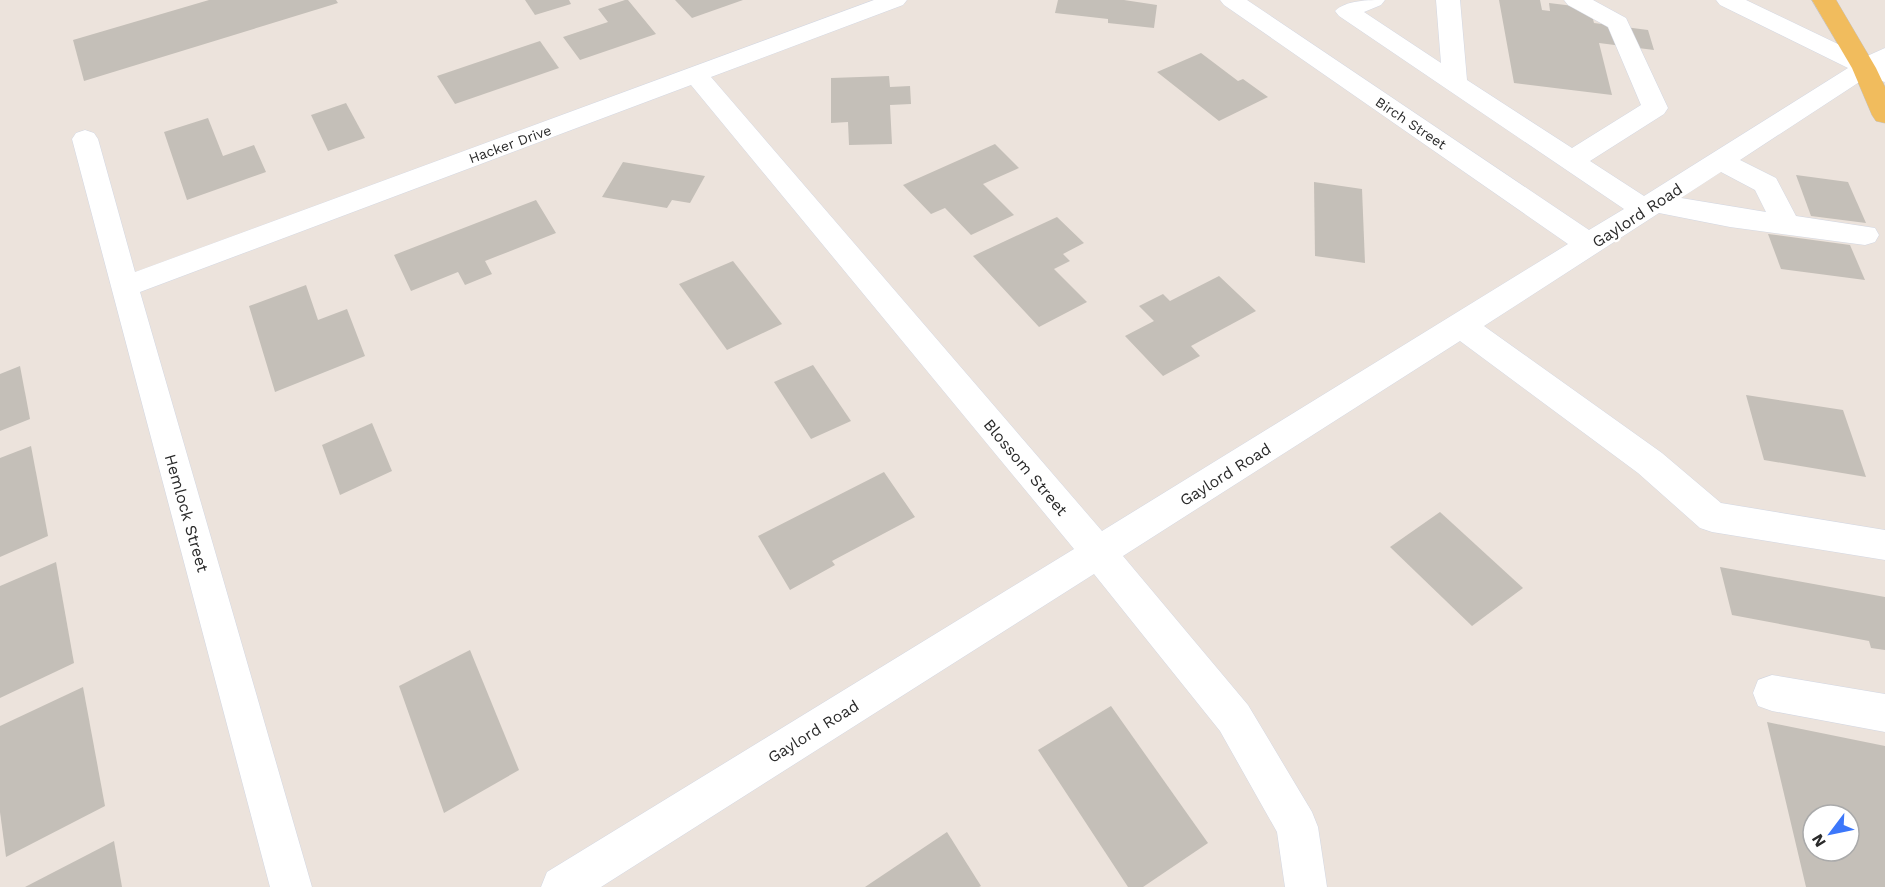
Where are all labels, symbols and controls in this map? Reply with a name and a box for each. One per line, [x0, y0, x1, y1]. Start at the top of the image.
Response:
street label: Birch Street [1373, 94, 1449, 153]
street label: Hacker Drive [467, 122, 553, 166]
street label: Gaylord Road [1589, 179, 1686, 252]
street label: Blossom Street [980, 415, 1072, 520]
street label: Gaylord Road [1176, 439, 1274, 510]
street label: Hemlock Street [161, 452, 213, 575]
street label: Gaylord Road [764, 696, 862, 767]
north arrow [1801, 803, 1861, 863]
text: N [1808, 831, 1830, 851]

